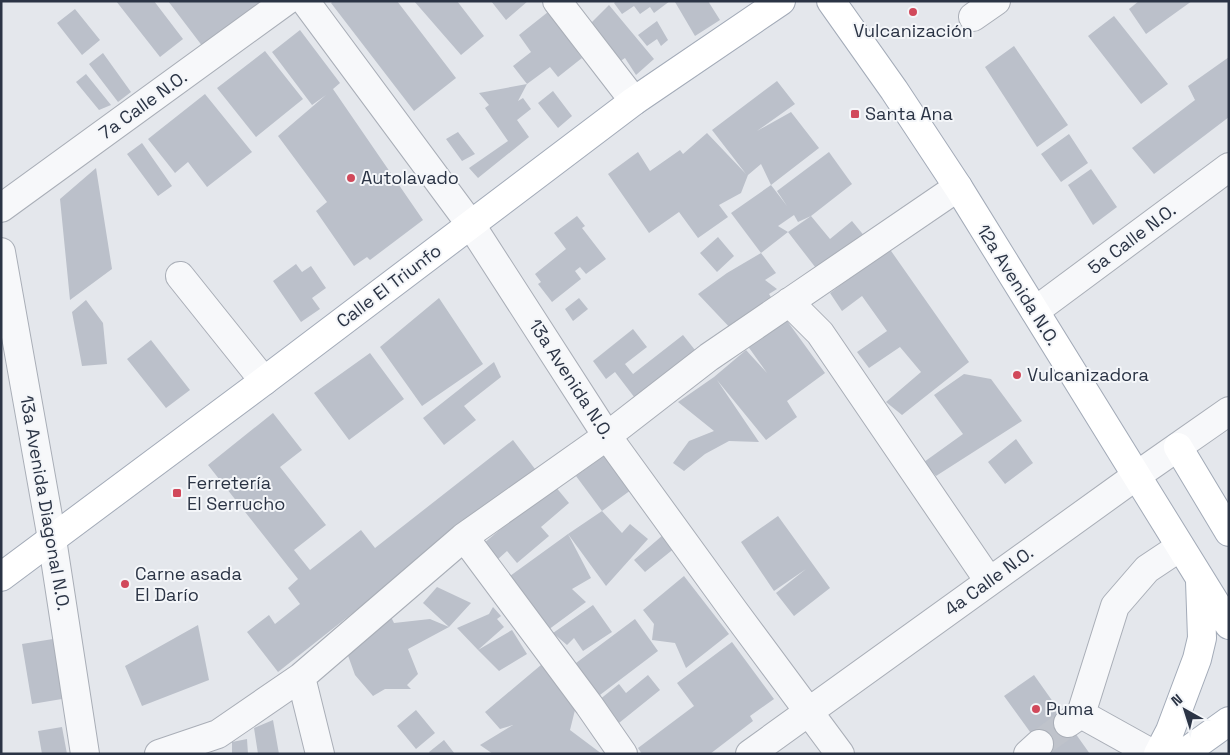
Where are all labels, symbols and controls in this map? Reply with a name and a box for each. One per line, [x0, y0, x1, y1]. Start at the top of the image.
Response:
marker: Vulcanización [907, 6, 919, 18]
place label: Vulcanización [853, 19, 973, 42]
street label: 7a Calle N.O. [94, 65, 191, 144]
place label: Santa Ana [865, 102, 953, 125]
marker: Santa Ana [849, 108, 861, 120]
place label: Autolavado [361, 166, 459, 189]
marker: Autolavado [345, 172, 357, 184]
street label: 5a Calle N.O. [1083, 198, 1180, 279]
street label: 12a Avenida N.O. [972, 220, 1065, 350]
street label: Calle El Triunfo [332, 239, 446, 333]
street label: 13a Avenida N.O. [524, 314, 619, 443]
place label: Vulcanizadora [1027, 363, 1149, 386]
marker: Vulcanizadora [1011, 369, 1023, 381]
street label: 13a Avenida Diagonal N.O. [15, 394, 76, 612]
place label: Ferretería El Serrucho [187, 471, 285, 515]
marker: Ferretería El Serrucho [171, 487, 183, 499]
street label: 4a Calle N.O. [940, 541, 1038, 621]
place label: Carne asada El Darío [135, 562, 242, 606]
marker: Carne asada El Darío [119, 578, 131, 590]
north arrow [1160, 685, 1210, 735]
text: N [1168, 690, 1186, 710]
place label: Puma [1046, 697, 1094, 720]
marker: Puma [1030, 703, 1042, 715]

